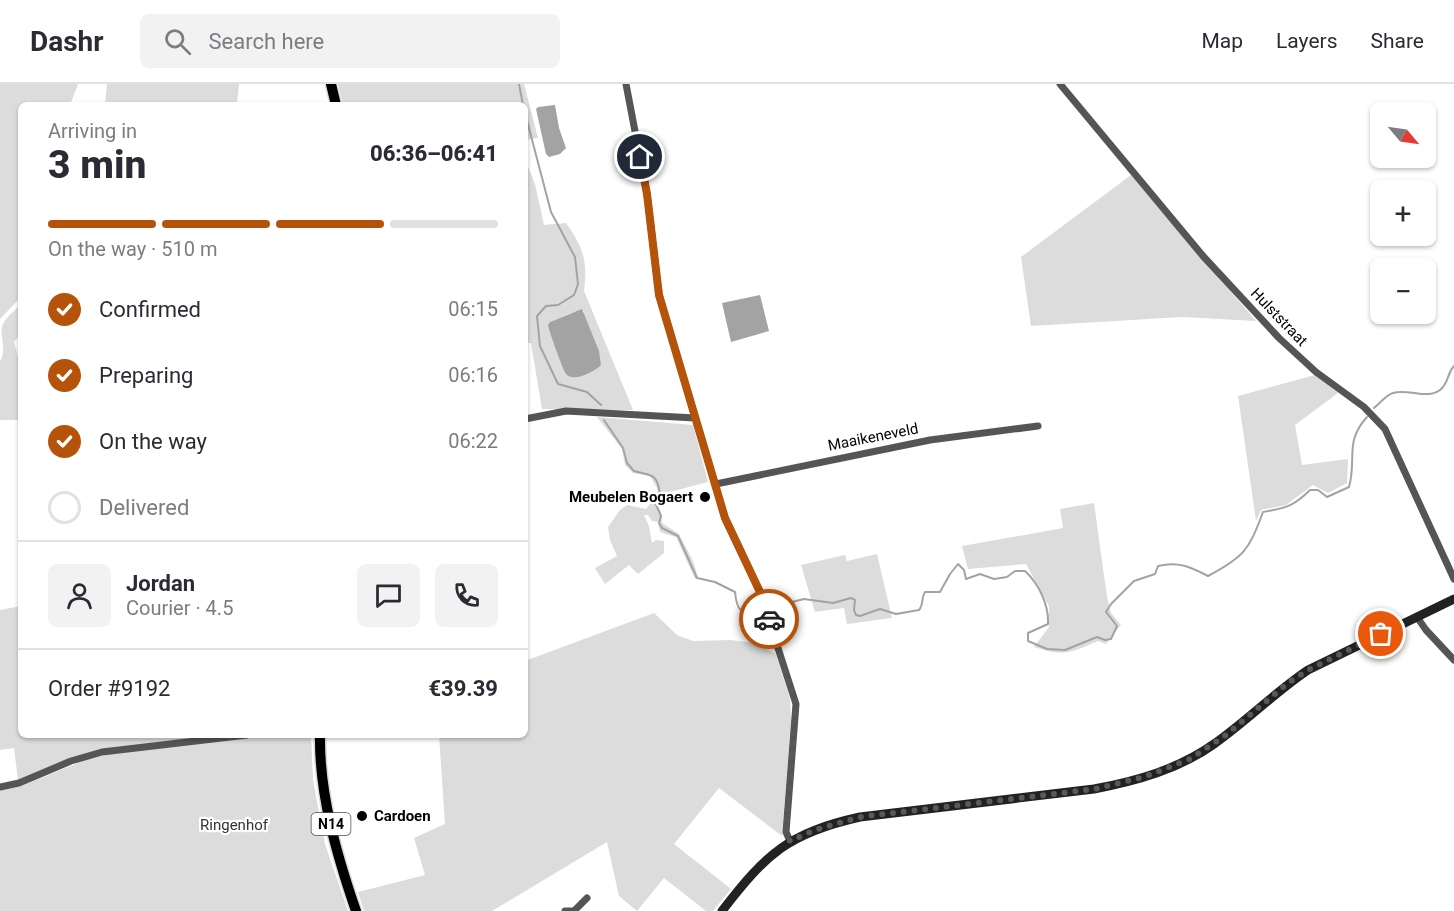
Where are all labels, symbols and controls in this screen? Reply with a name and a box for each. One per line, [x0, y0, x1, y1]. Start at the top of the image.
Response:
search box [140, 14, 560, 68]
text: Dashr [30, 25, 104, 58]
icon: search [161, 25, 194, 58]
text: Search here [209, 29, 324, 54]
text: Map [1201, 29, 1243, 53]
text: Layers [1276, 29, 1337, 53]
text: Share [1370, 29, 1424, 53]
north arrow [1370, 102, 1436, 168]
map controls [1370, 102, 1436, 324]
text: Arriving in [48, 119, 137, 143]
pin [614, 131, 665, 182]
icon: home [623, 140, 656, 173]
text: 06:36–06:41 [370, 141, 498, 166]
text: 3 min [48, 142, 146, 188]
button: + [1370, 180, 1436, 246]
text: On the way · 510 m [48, 237, 217, 261]
button: − [1370, 258, 1436, 324]
street label: Hulststraat [1247, 284, 1311, 350]
icon: check [48, 293, 81, 326]
text: Confirmed [99, 297, 201, 322]
text: 06:15 [448, 297, 498, 321]
icon: check [48, 359, 81, 392]
text: Preparing [99, 363, 193, 388]
text: 06:16 [448, 363, 498, 387]
street label: Maaikeneveld [826, 419, 920, 455]
icon: check [48, 425, 81, 458]
text: On the way [99, 429, 207, 454]
text: 06:22 [448, 429, 498, 453]
place label: Meubelen Bogaert [569, 488, 693, 506]
marker: Meubelen Bogaert [698, 490, 712, 504]
text: Delivered [99, 495, 189, 520]
button: person [48, 564, 111, 627]
button: chat [357, 564, 420, 627]
button: phone [435, 564, 498, 627]
text: Jordan [126, 571, 195, 596]
courier [739, 589, 799, 649]
text: Courier · 4.5 [126, 596, 233, 620]
icon: car [753, 603, 786, 636]
pin [1355, 608, 1406, 659]
icon: bag [1364, 617, 1397, 650]
text: Order #9192 [48, 676, 170, 701]
text: €39.39 [429, 676, 498, 701]
place label: Cardoen [374, 807, 431, 825]
marker: Cardoen [355, 809, 369, 823]
road number: N14 [312, 813, 350, 835]
park label: Ringenhof [200, 816, 269, 834]

